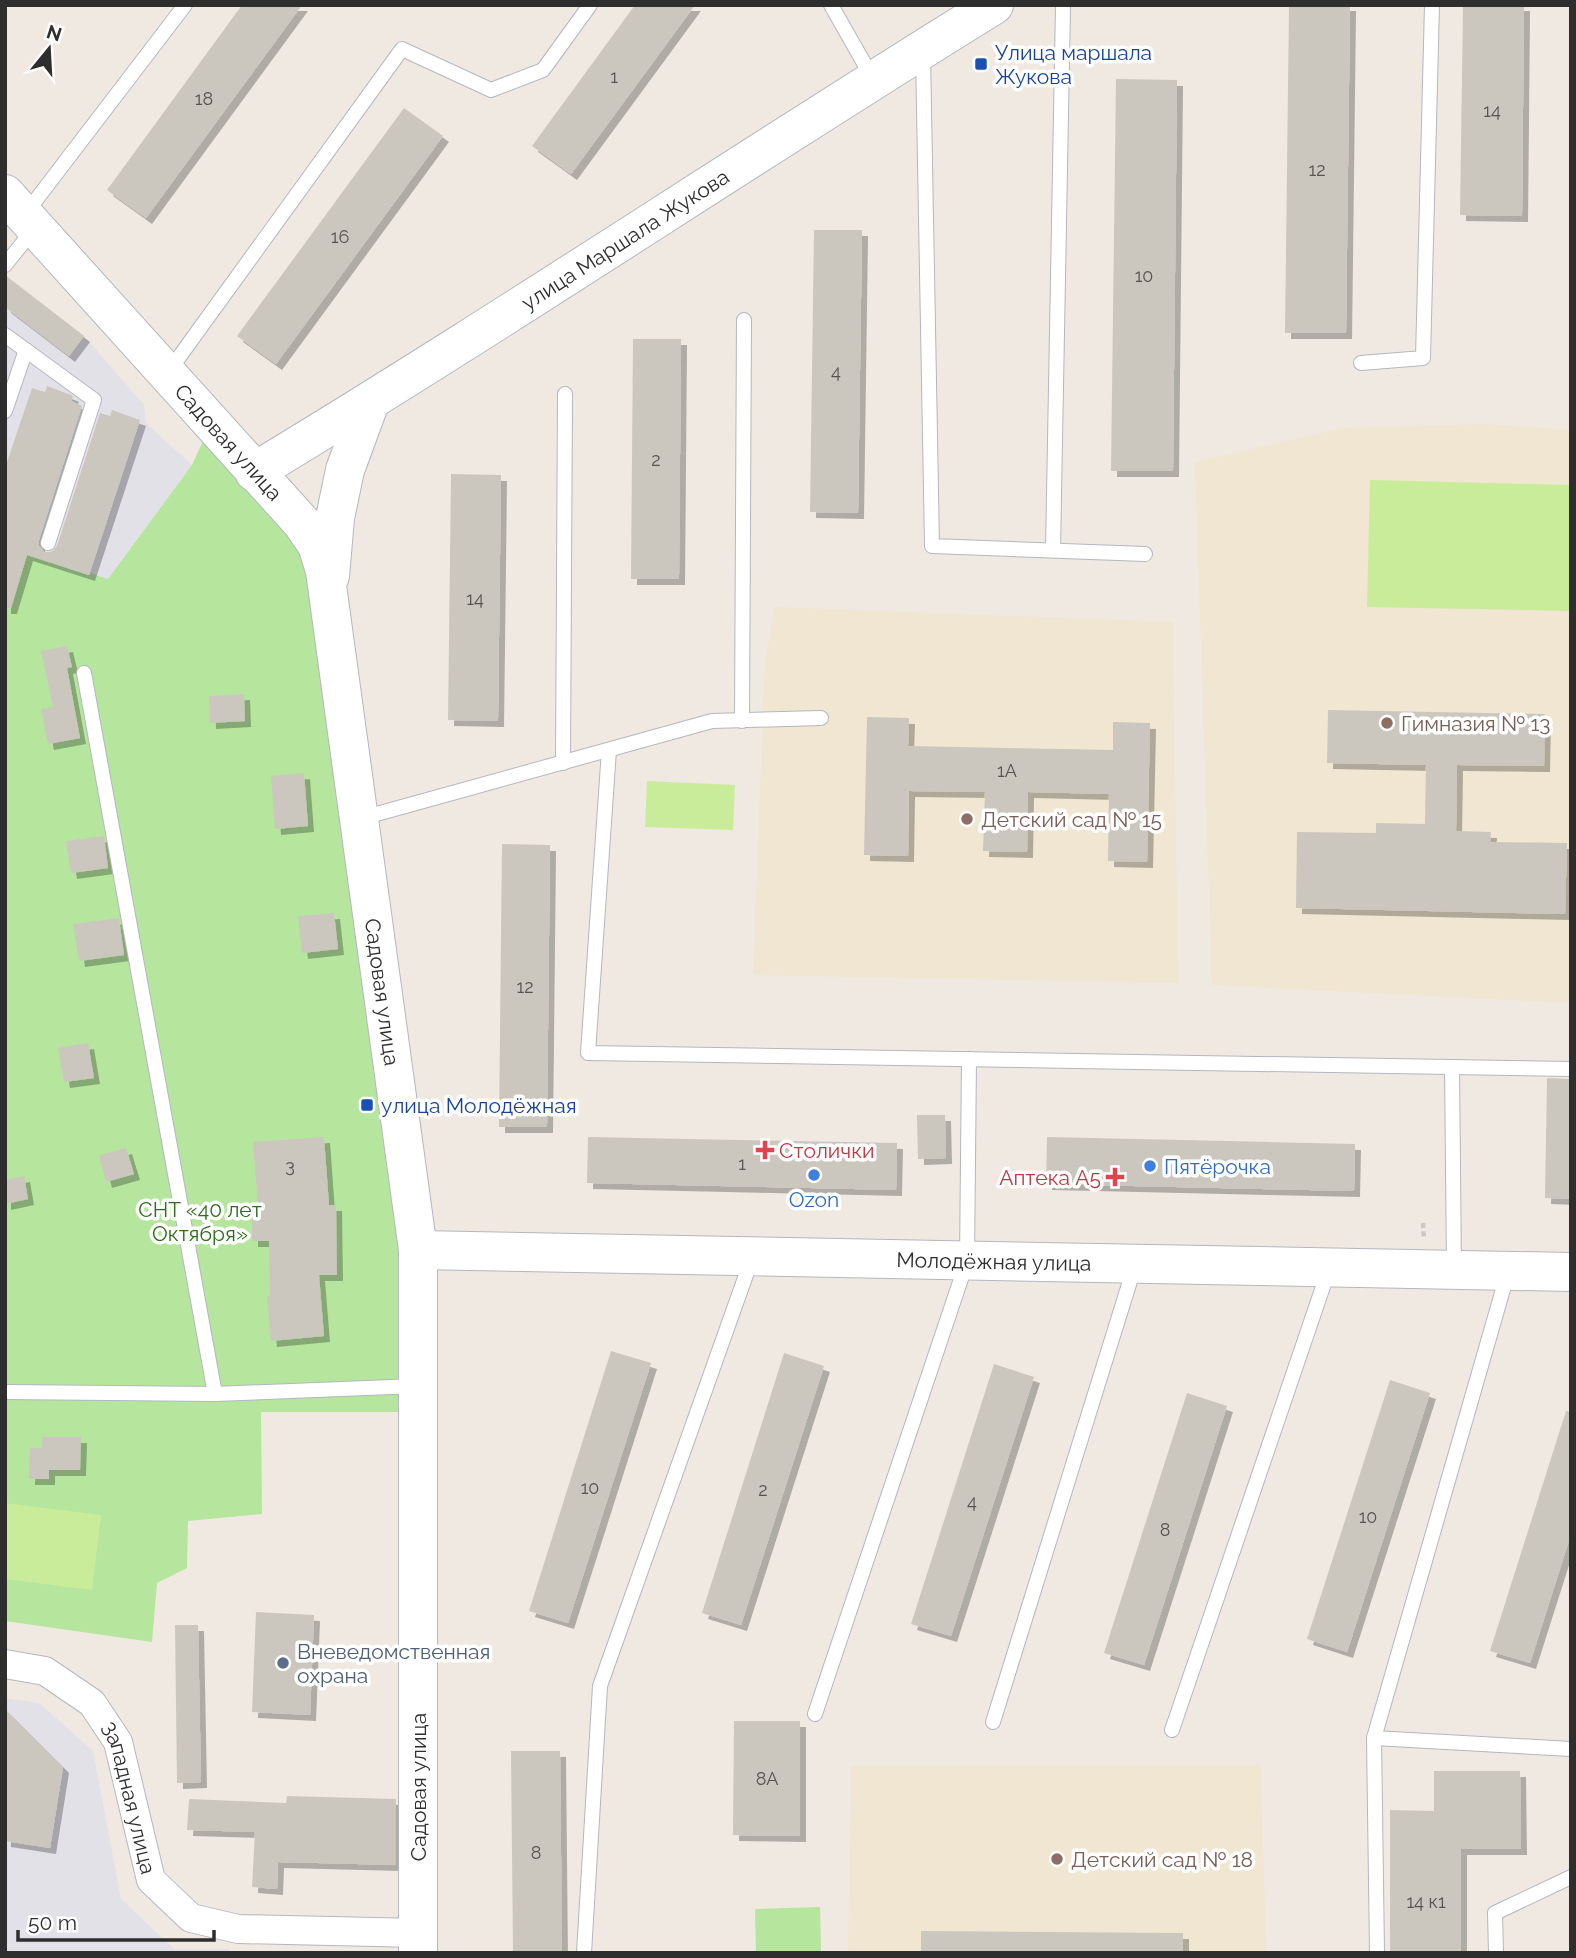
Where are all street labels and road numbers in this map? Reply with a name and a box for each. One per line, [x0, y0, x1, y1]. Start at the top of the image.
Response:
street label: улица Маршала Жукова [517, 163, 733, 315]
street label: Садовая улица [170, 378, 288, 505]
street label: Садовая улица [360, 917, 405, 1067]
street label: Молодёжная улица [896, 1247, 1092, 1275]
street label: Садовая улица [406, 1713, 431, 1861]
street label: Западная улица [95, 1717, 162, 1877]

